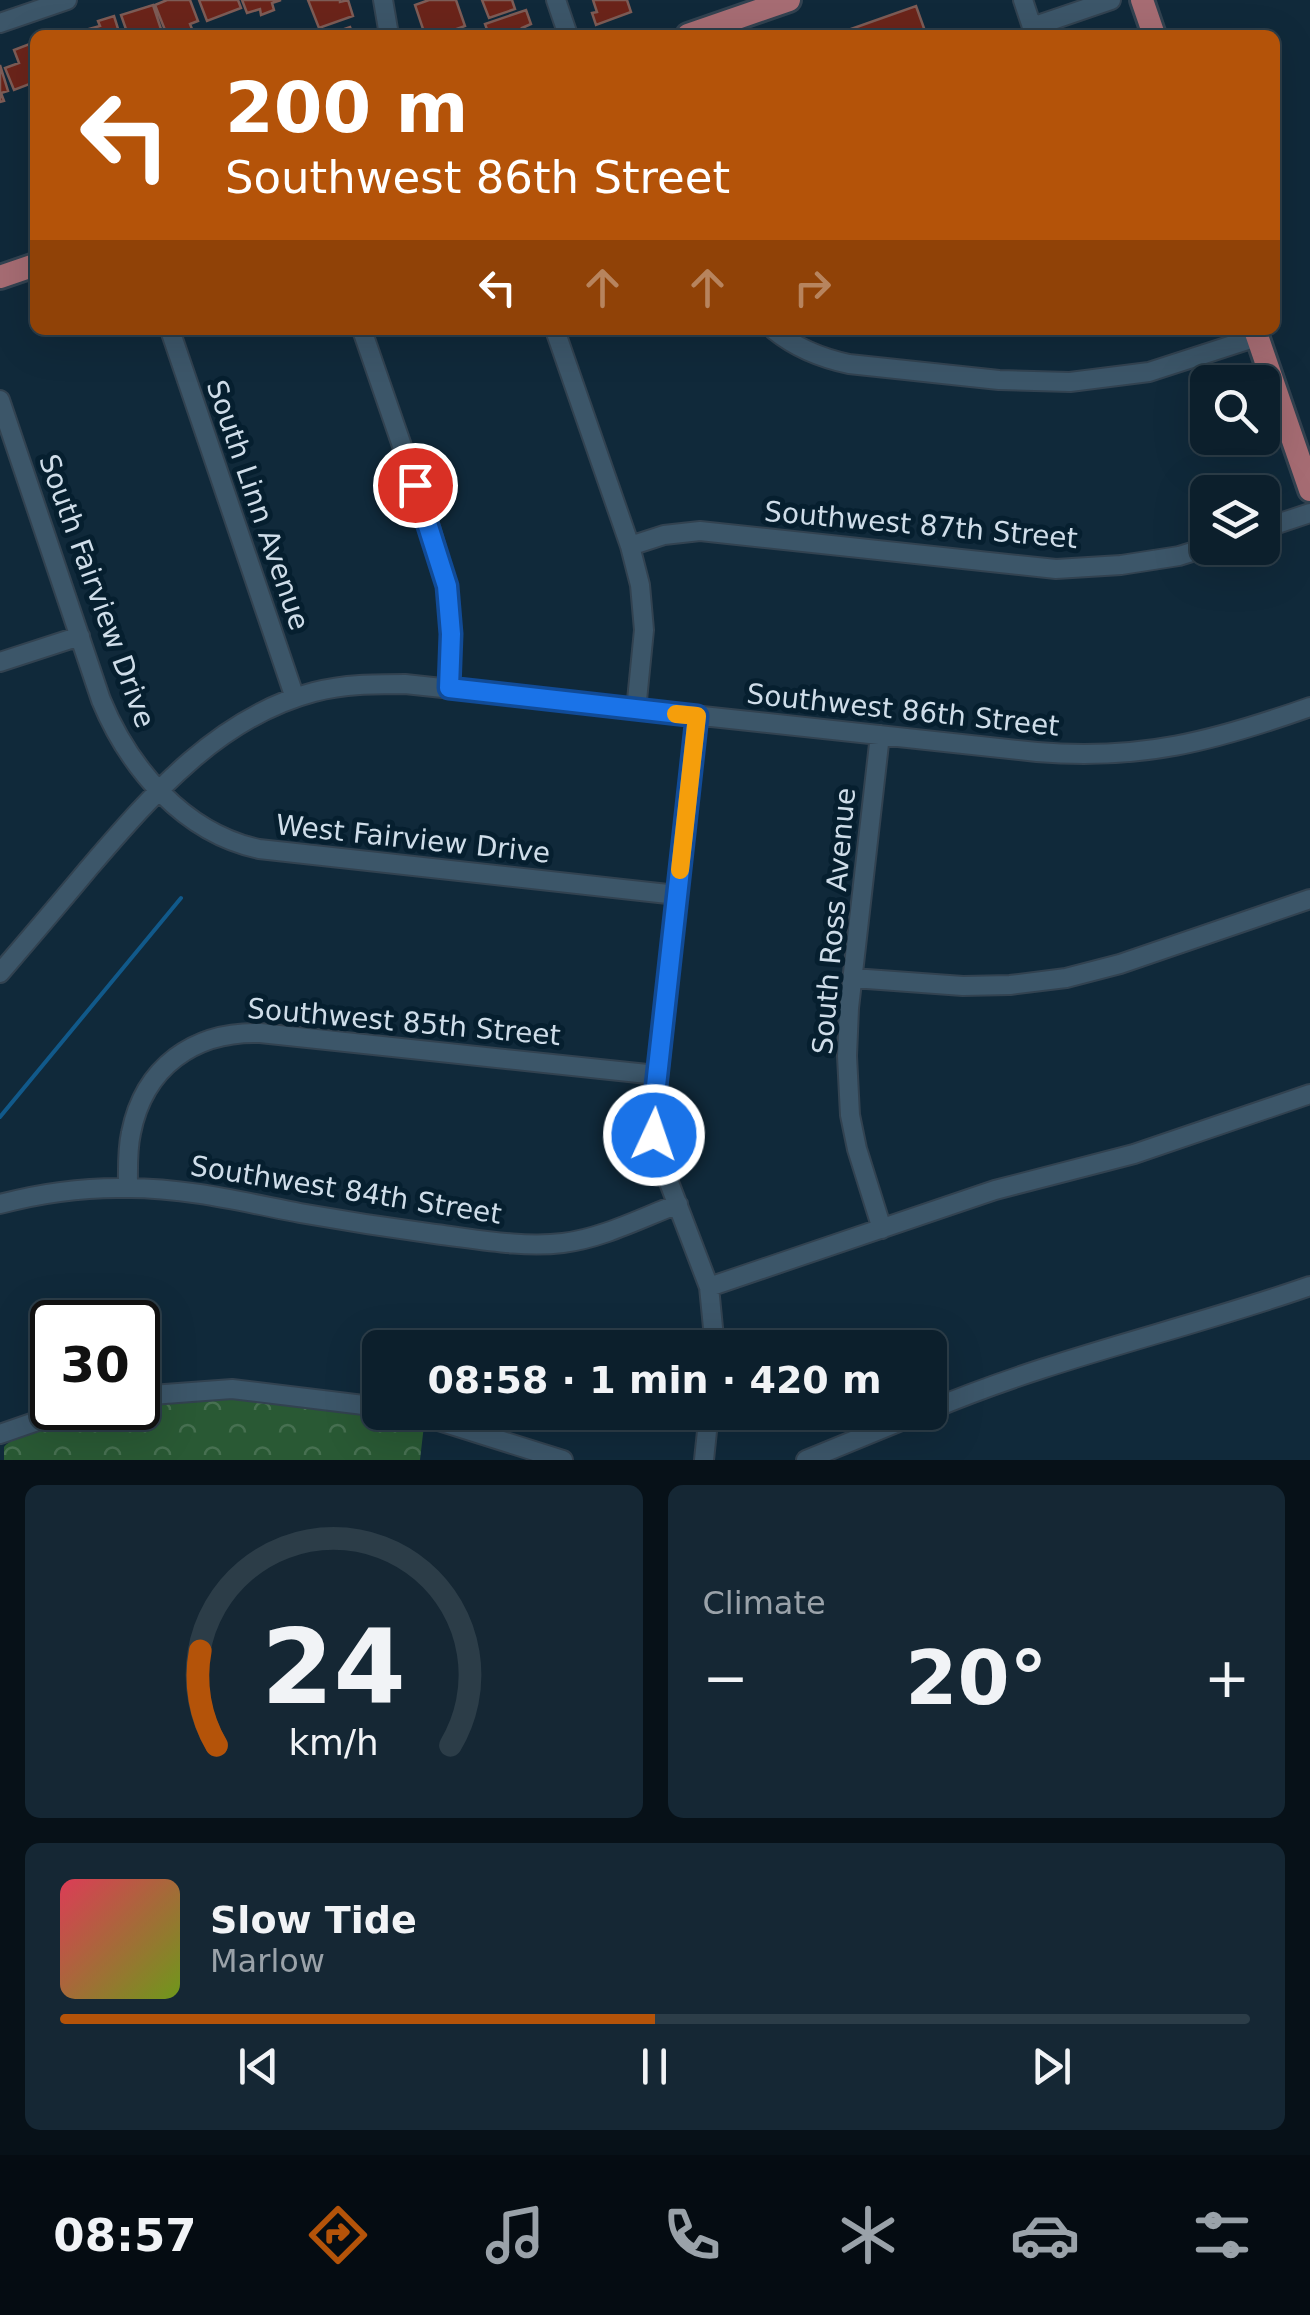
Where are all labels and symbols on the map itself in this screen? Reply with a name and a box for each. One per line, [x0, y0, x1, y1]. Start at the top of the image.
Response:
street label: South Linn Avenue [200, 376, 316, 634]
pin [373, 443, 458, 528]
street label: South Fairview Drive [32, 450, 162, 732]
street label: Southwest 87th Street [763, 495, 1079, 555]
street label: Southwest 86th Street [745, 677, 1061, 743]
street label: South Ross Avenue [806, 786, 862, 1056]
street label: West Fairview Drive [274, 808, 552, 870]
street label: Southwest 85th Street [246, 992, 562, 1052]
position arrow [602, 1083, 706, 1187]
street label: Southwest 84th Street [188, 1149, 504, 1231]
speed limit sign: 30 [30, 1300, 160, 1430]

